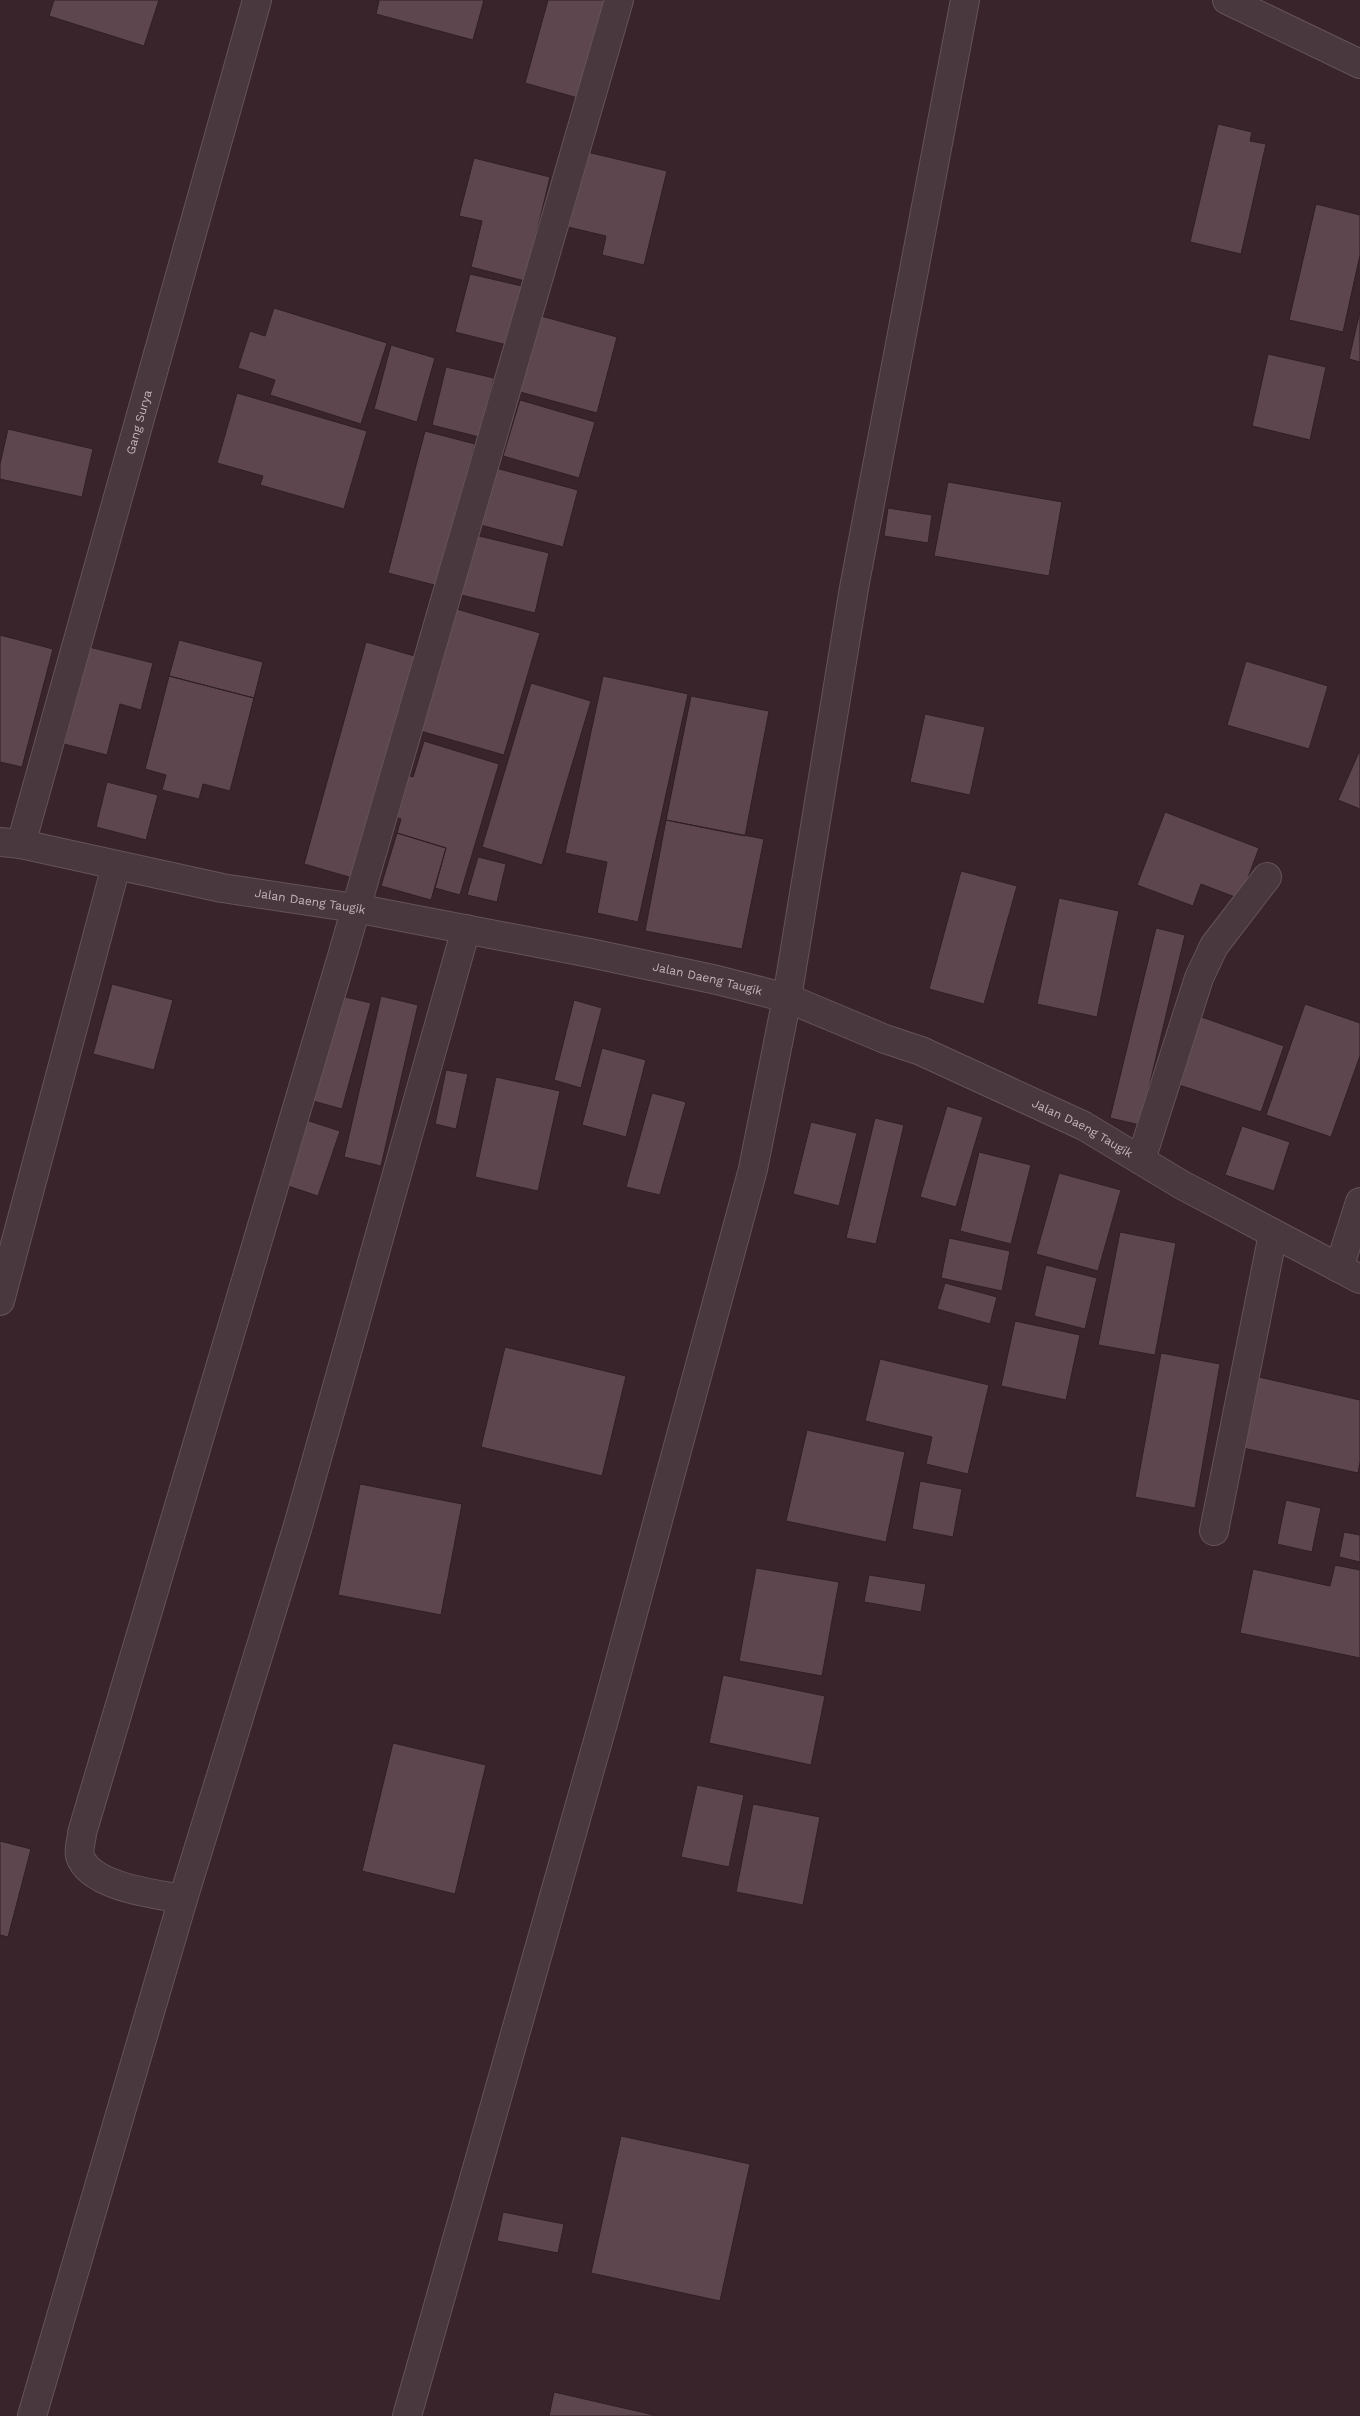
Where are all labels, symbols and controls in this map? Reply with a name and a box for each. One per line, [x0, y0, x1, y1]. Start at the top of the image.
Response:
street label: Gang Surya [123, 388, 155, 456]
street label: Jalan Daeng Taugik [254, 886, 367, 917]
street label: Jalan Daeng Taugik [651, 960, 764, 998]
street label: Jalan Daeng Taugik [1030, 1096, 1135, 1161]

